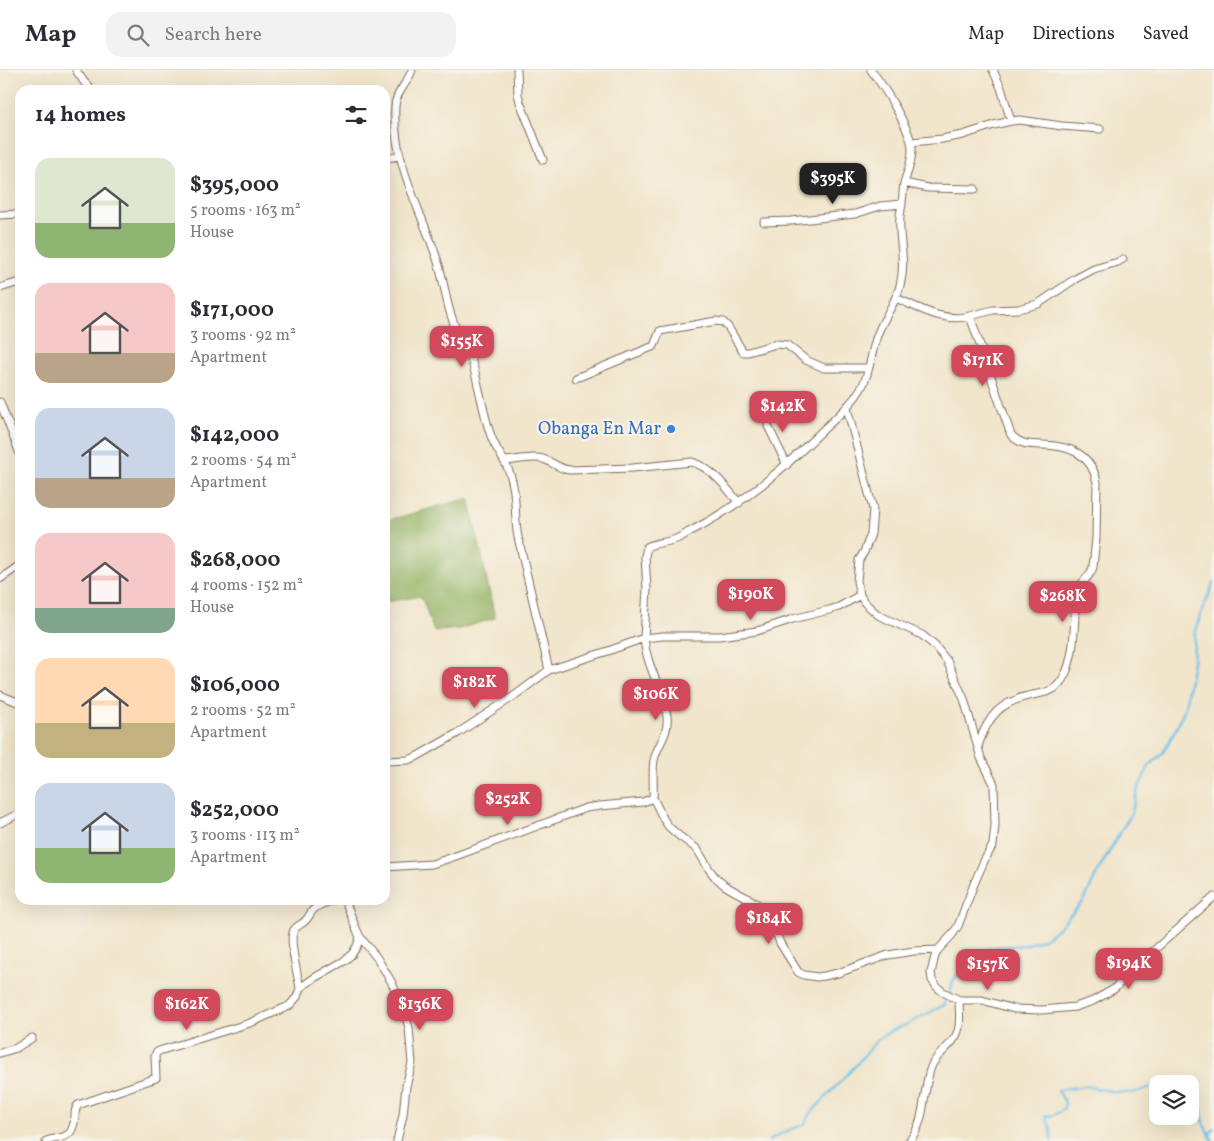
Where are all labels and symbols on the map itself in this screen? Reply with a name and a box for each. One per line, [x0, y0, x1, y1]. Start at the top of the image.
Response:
pin: $395K [798, 162, 868, 205]
pin: $155K [427, 326, 497, 368]
pin: $171K [948, 344, 1018, 387]
pin: $142K [748, 390, 818, 433]
place label: Obanga En Mar [538, 417, 661, 442]
marker: Obanga En Mar [665, 423, 677, 435]
pin: $190K [716, 578, 786, 621]
pin: $268K [1028, 580, 1098, 623]
pin: $182K [440, 666, 510, 709]
pin: $106K [621, 678, 691, 721]
pin: $252K [473, 784, 543, 826]
pin: $184K [734, 902, 804, 945]
pin: $157K [953, 948, 1023, 991]
pin: $194K [1094, 948, 1164, 990]
pin: $162K [152, 988, 222, 1031]
pin: $136K [385, 988, 455, 1031]

